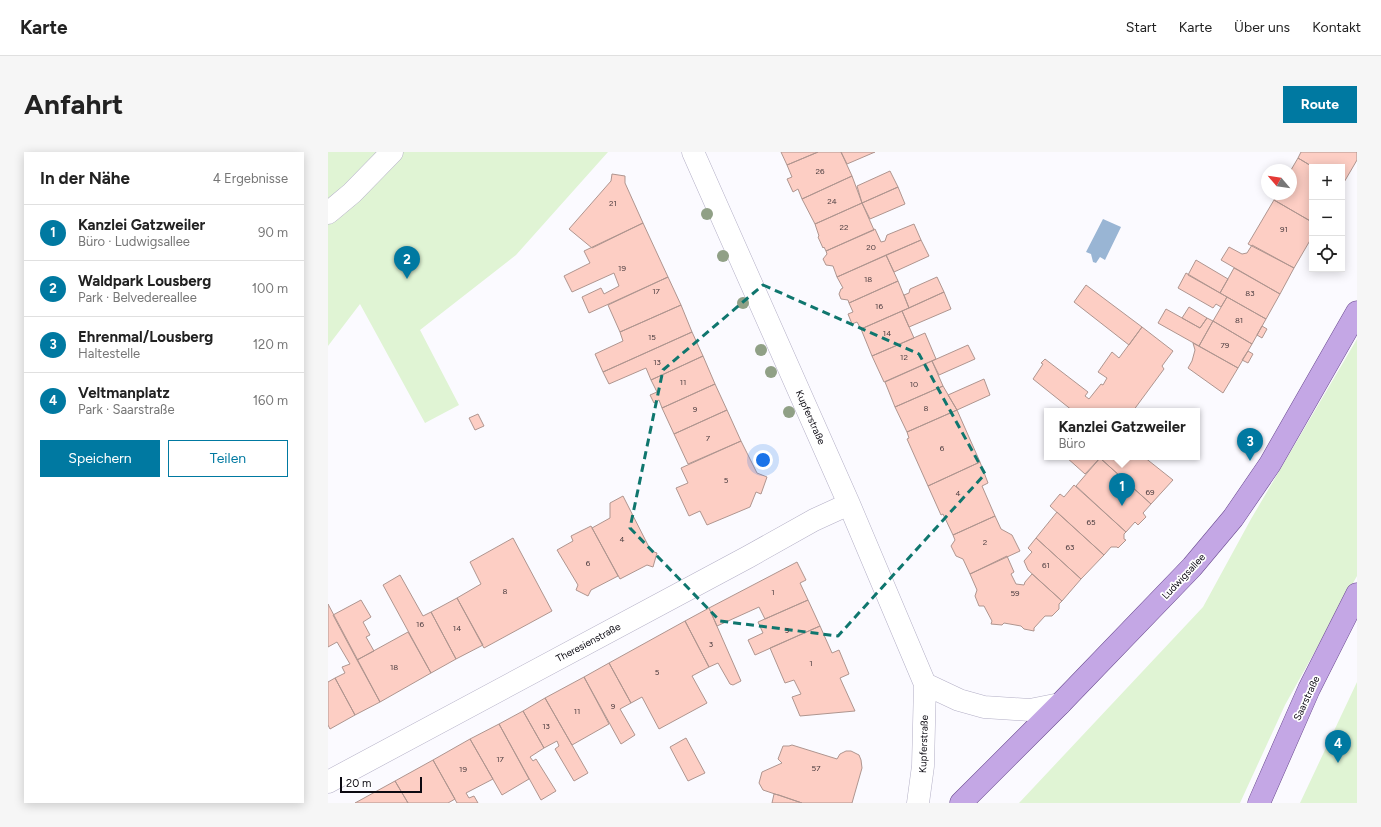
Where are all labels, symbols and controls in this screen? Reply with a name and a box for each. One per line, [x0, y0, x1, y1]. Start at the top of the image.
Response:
text: Karte [20, 16, 67, 39]
text: Start [1126, 19, 1157, 36]
text: Karte [1179, 19, 1212, 36]
text: Über uns [1234, 19, 1290, 36]
text: Kontakt [1312, 19, 1361, 36]
button: Route [1283, 86, 1357, 123]
text: Anfahrt [24, 87, 123, 121]
north arrow [1261, 164, 1297, 200]
map controls [1309, 164, 1345, 272]
button: + [1309, 164, 1345, 200]
house number: 26 [816, 166, 825, 176]
text: In der Nähe [40, 168, 130, 188]
text: 4 Ergebnisse [213, 171, 288, 186]
house number: 24 [827, 196, 837, 206]
house number: 21 [609, 198, 617, 208]
button: − [1309, 200, 1345, 236]
text: Kanzlei Gatzweiler [78, 216, 205, 234]
house number: 22 [840, 222, 848, 232]
house number: 91 [1280, 224, 1288, 234]
text: 1 [50, 225, 56, 240]
text: 90 m [258, 225, 288, 240]
text: Büro · Ludwigsallee [78, 234, 190, 249]
button: locate [1309, 236, 1345, 272]
house number: 20 [866, 242, 876, 252]
pin: 2 [394, 246, 420, 279]
house number: 19 [618, 263, 626, 273]
text: Waldpark Lousberg [78, 272, 211, 290]
house number: 18 [864, 274, 872, 284]
text: 2 [49, 281, 57, 296]
text: 100 m [252, 281, 288, 296]
house number: 17 [652, 286, 660, 296]
house number: 83 [1245, 288, 1255, 298]
text: Park · Belvedereallee [78, 290, 197, 305]
house number: 16 [875, 301, 883, 311]
house number: 81 [1235, 315, 1243, 325]
text: Ehrenmal/Lousberg [78, 328, 213, 346]
house number: 14 [883, 328, 891, 338]
house number: 15 [648, 332, 656, 342]
text: 3 [49, 337, 57, 352]
text: 120 m [253, 337, 288, 352]
house number: 79 [1221, 340, 1230, 350]
text: Haltestelle [78, 346, 140, 361]
house number: 12 [900, 352, 908, 362]
house number: 13 [653, 357, 661, 367]
house number: 11 [680, 377, 686, 387]
house number: 10 [910, 379, 918, 389]
text: Veltmanplatz [78, 384, 170, 402]
street label: Kupferstraße [793, 388, 829, 447]
text: 4 [49, 393, 57, 408]
text: 160 m [253, 393, 288, 408]
text: Park · Saarstraße [78, 402, 175, 417]
house number: 8 [924, 403, 929, 413]
house number: 9 [693, 404, 698, 414]
popup [1044, 408, 1200, 460]
text: Kanzlei Gatzweiler [1058, 418, 1186, 436]
pin: 3 [1237, 428, 1263, 461]
house number: 7 [706, 433, 711, 443]
text: Büro [1058, 436, 1086, 451]
button: Speichern [40, 440, 160, 477]
button: Teilen [168, 440, 288, 477]
house number: 6 [940, 443, 945, 453]
your location [753, 450, 773, 470]
pin: 1 [1109, 473, 1135, 506]
house number: 5 [724, 475, 729, 485]
house number: 69 [1145, 487, 1155, 497]
house number: 4 [956, 488, 961, 498]
house number: 65 [1086, 517, 1096, 527]
house number: 4 [620, 534, 625, 544]
house number: 2 [983, 537, 987, 547]
house number: 63 [1066, 542, 1074, 552]
street label: Ludwigsallee [1159, 550, 1208, 602]
house number: 6 [586, 558, 591, 568]
house number: 61 [1042, 560, 1050, 570]
house number: 8 [503, 586, 508, 596]
house number: 1 [771, 587, 775, 597]
house number: 59 [1010, 588, 1020, 598]
house number: 16 [416, 619, 424, 629]
street label: Theresienstraße [554, 620, 623, 665]
house number: 14 [453, 623, 461, 633]
house number: 3 [785, 625, 789, 635]
house number: 3 [709, 639, 713, 649]
house number: 1 [809, 658, 813, 668]
house number: 18 [390, 662, 398, 672]
house number: 5 [655, 667, 660, 677]
street label: Saarstraße [1290, 673, 1323, 723]
house number: 9 [611, 701, 616, 711]
house number: 11 [574, 706, 580, 716]
street label: Kupferstraße [916, 714, 931, 773]
house number: 13 [542, 721, 550, 731]
pin: 4 [1325, 730, 1351, 763]
house number: 17 [496, 754, 504, 764]
house number: 57 [812, 763, 821, 773]
house number: 19 [459, 764, 467, 774]
scale bar [340, 775, 422, 794]
text: 20 m [346, 777, 371, 790]

